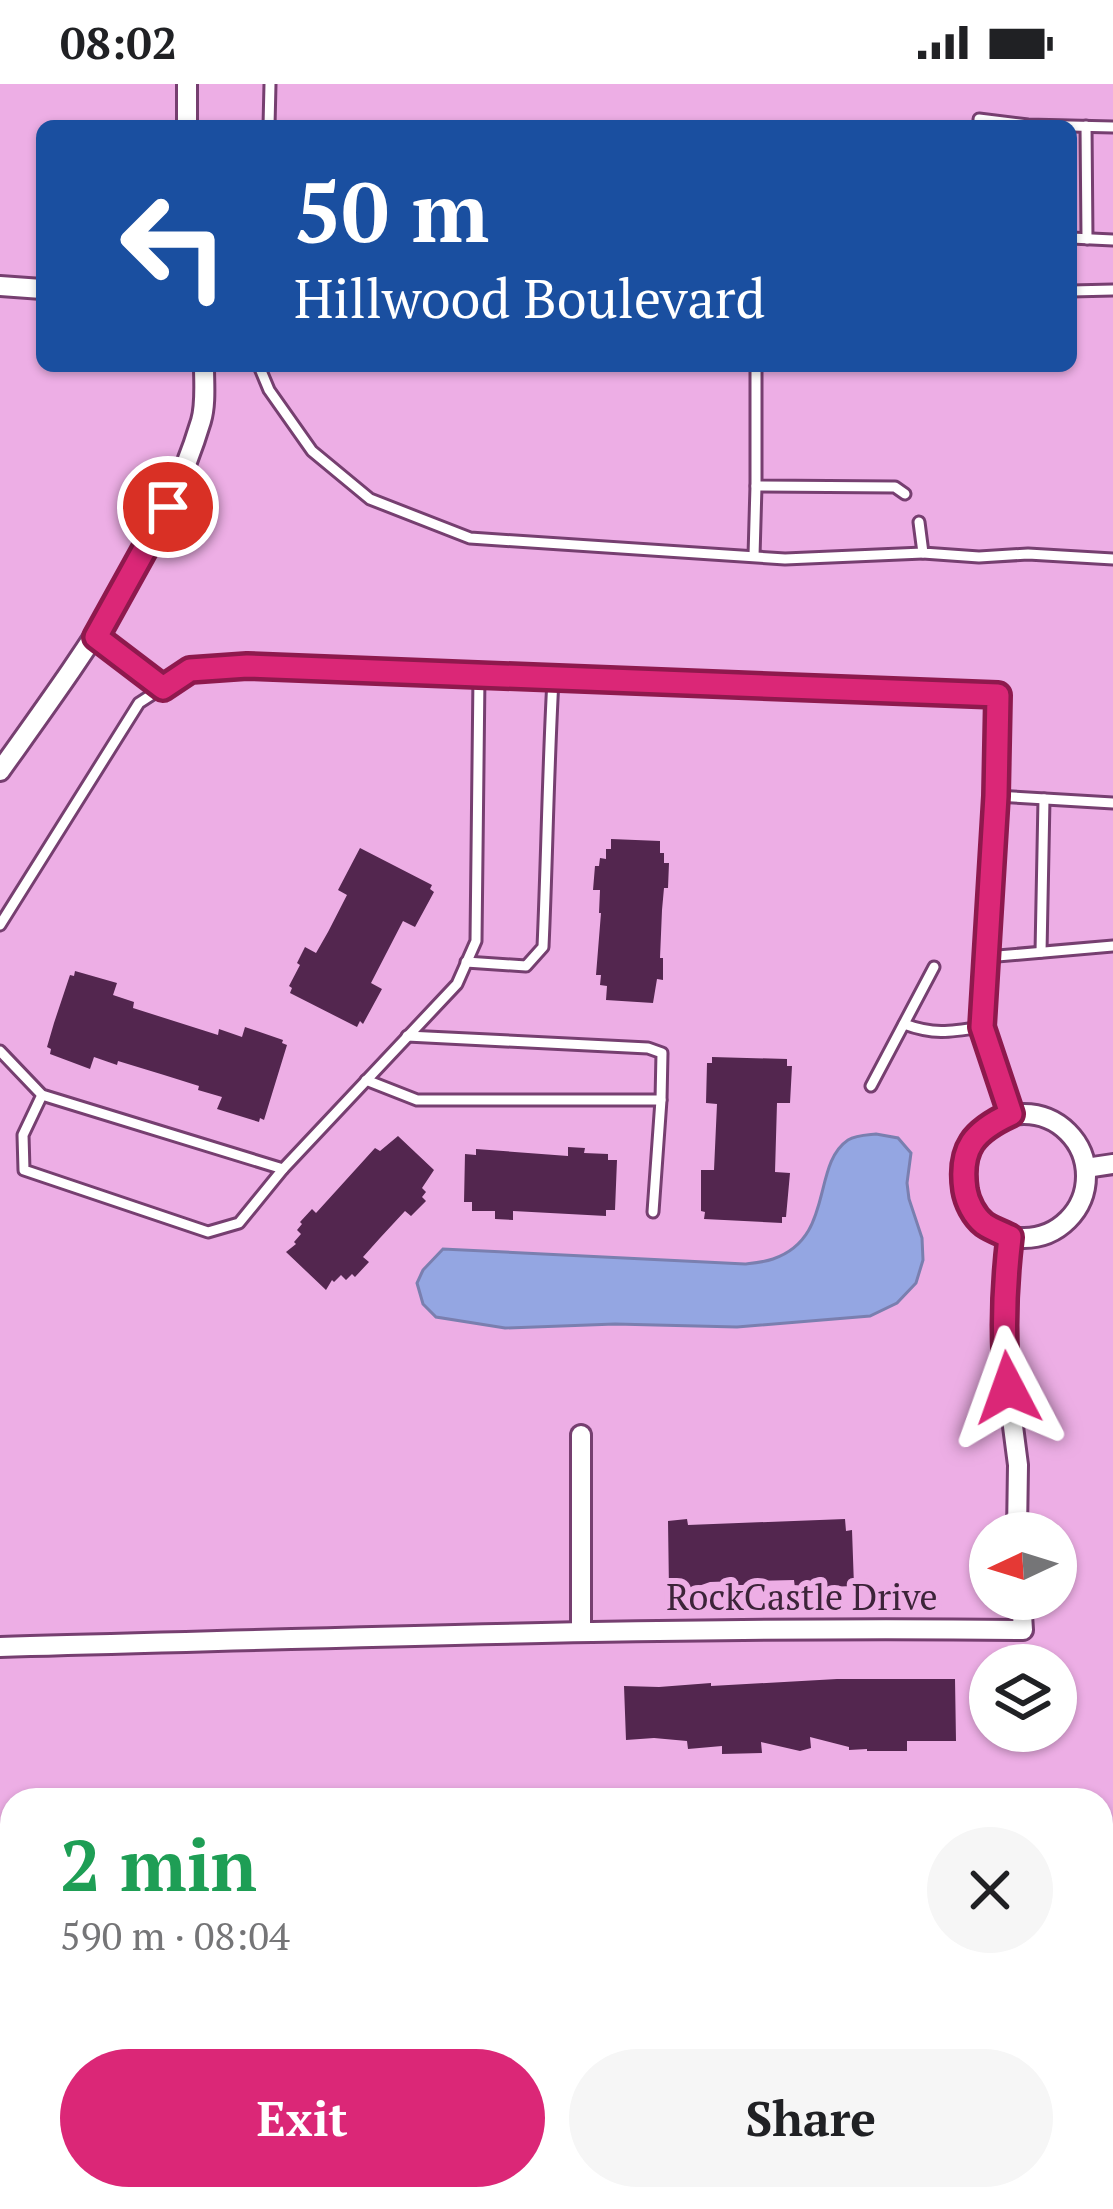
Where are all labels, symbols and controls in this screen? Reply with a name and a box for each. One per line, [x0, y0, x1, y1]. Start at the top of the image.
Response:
text: 08:02 [60, 12, 177, 72]
text: 50 m [294, 155, 489, 266]
icon: left [96, 168, 252, 324]
text: Hillwood Boulevard [294, 262, 765, 333]
pin [117, 456, 219, 558]
icon: arrive [135, 474, 201, 540]
position arrow [945, 1325, 1071, 1451]
north arrow [969, 1512, 1077, 1620]
map controls [969, 1512, 1077, 1752]
street label: RockCastle Drive [666, 1573, 938, 1620]
button: layers [969, 1644, 1077, 1752]
text: 2 min [60, 1816, 257, 1912]
button: close [927, 1827, 1053, 1953]
text: 590 m · 08:04 [60, 1909, 290, 1961]
button: Exit [60, 2049, 545, 2187]
button: Share [569, 2049, 1053, 2187]

